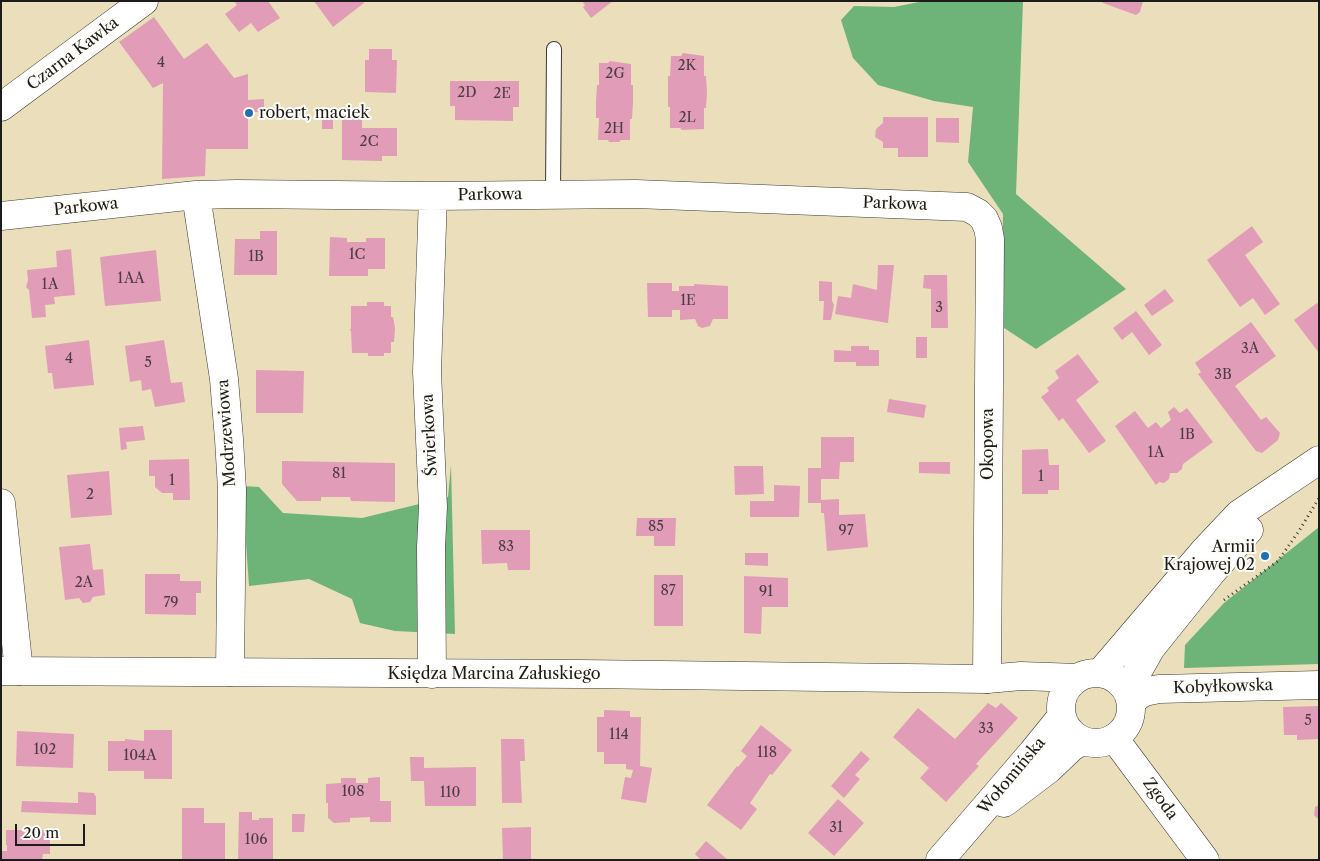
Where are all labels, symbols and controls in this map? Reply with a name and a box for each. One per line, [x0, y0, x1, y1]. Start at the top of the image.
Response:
street label: Czarna Kawka [24, 13, 122, 95]
house number: 4 [157, 55, 165, 71]
house number: 2K [678, 58, 696, 74]
house number: 2G [605, 66, 625, 82]
house number: 2D [457, 85, 477, 101]
house number: 2E [493, 86, 511, 102]
place label: robert, maciek [259, 103, 370, 123]
marker: robert, maciek [243, 107, 255, 119]
house number: 2L [678, 110, 696, 126]
house number: 2H [604, 121, 624, 137]
house number: 2C [360, 134, 378, 150]
street label: Parkowa [457, 185, 523, 205]
street label: Parkowa [862, 193, 928, 215]
street label: Parkowa [53, 194, 119, 220]
house number: 1C [349, 247, 365, 263]
house number: 1B [248, 249, 264, 265]
house number: 1AA [117, 271, 145, 287]
house number: 1A [42, 277, 58, 293]
house number: 1E [680, 293, 696, 309]
house number: 3 [935, 300, 943, 316]
house number: 3A [1241, 341, 1259, 357]
house number: 4 [65, 351, 73, 367]
house number: 5 [144, 355, 152, 371]
house number: 3B [1214, 367, 1232, 383]
street label: Modrzewiowa [214, 379, 240, 487]
street label: Świerkowa [418, 393, 442, 477]
street label: Okopowa [978, 408, 998, 480]
house number: 1B [1179, 427, 1195, 443]
house number: 1A [1148, 445, 1164, 461]
house number: 81 [332, 466, 346, 482]
house number: 1 [1038, 469, 1044, 485]
house number: 1 [169, 473, 175, 489]
house number: 2 [86, 487, 94, 503]
house number: 85 [648, 519, 664, 535]
house number: 97 [838, 523, 854, 539]
place label: Armii Krajowej 02 [1164, 537, 1255, 575]
house number: 83 [498, 539, 514, 555]
marker: Armii Krajowej 02 [1259, 550, 1271, 562]
house number: 2A [75, 575, 93, 591]
house number: 87 [660, 583, 676, 599]
house number: 91 [759, 584, 773, 600]
house number: 79 [163, 595, 179, 611]
street label: Księdza Marcina Załuskiego [387, 664, 601, 684]
street label: Kobyłkowska [1173, 676, 1273, 698]
house number: 5 [1304, 713, 1312, 729]
house number: 33 [978, 721, 994, 737]
house number: 114 [609, 727, 629, 743]
street label: Wołomińska [974, 734, 1050, 818]
house number: 102 [34, 742, 56, 758]
house number: 118 [757, 745, 777, 761]
house number: 104A [123, 748, 157, 764]
street label: Zgoda [1138, 774, 1182, 824]
house number: 108 [341, 784, 365, 800]
house number: 110 [440, 785, 460, 801]
scale bar [18, 814, 88, 846]
house number: 31 [829, 820, 843, 836]
text: 20 m [23, 823, 59, 842]
house number: 106 [245, 832, 267, 848]

